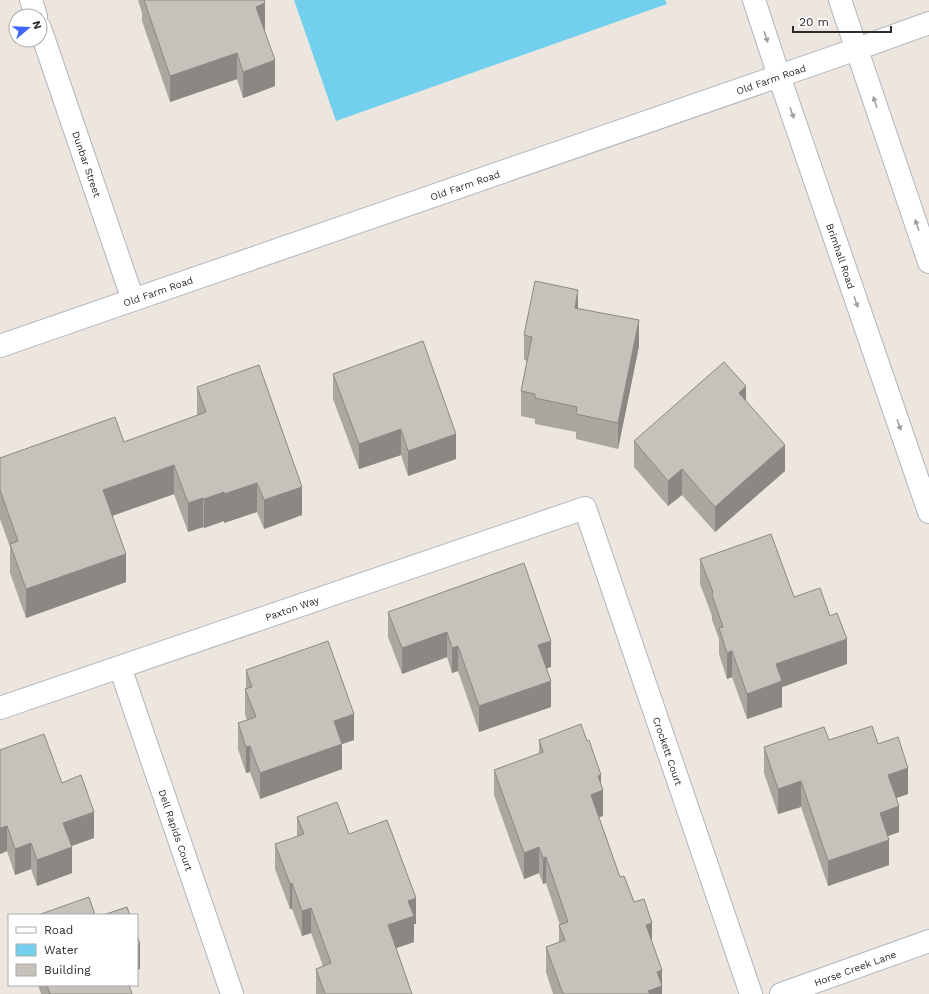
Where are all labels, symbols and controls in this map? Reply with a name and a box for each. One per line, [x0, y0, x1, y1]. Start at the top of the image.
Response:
north arrow [8, 8, 48, 48]
scale bar [793, 8, 891, 34]
text: 20 m [799, 15, 829, 29]
text: N [30, 19, 44, 31]
one-way arrow [764, 31, 770, 43]
street label: Old Farm Road [735, 62, 807, 97]
one-way arrow [872, 96, 878, 108]
one-way arrow [789, 107, 795, 119]
street label: Dunbar Street [70, 130, 103, 199]
street label: Old Farm Road [429, 168, 501, 203]
one-way arrow [913, 219, 919, 231]
street label: Brimhall Road [824, 222, 857, 290]
street label: Old Farm Road [122, 274, 194, 309]
one-way arrow [854, 297, 860, 309]
one-way arrow [896, 420, 902, 432]
street label: Paxton Way [264, 594, 321, 623]
street label: Crockett Court [651, 716, 685, 788]
street label: Dell Rapids Court [156, 788, 195, 873]
legend [8, 914, 138, 986]
text: Road [44, 923, 73, 937]
text: Water [44, 943, 79, 957]
street label: Horse Creek Lane [813, 948, 898, 988]
text: Building [44, 963, 91, 977]

